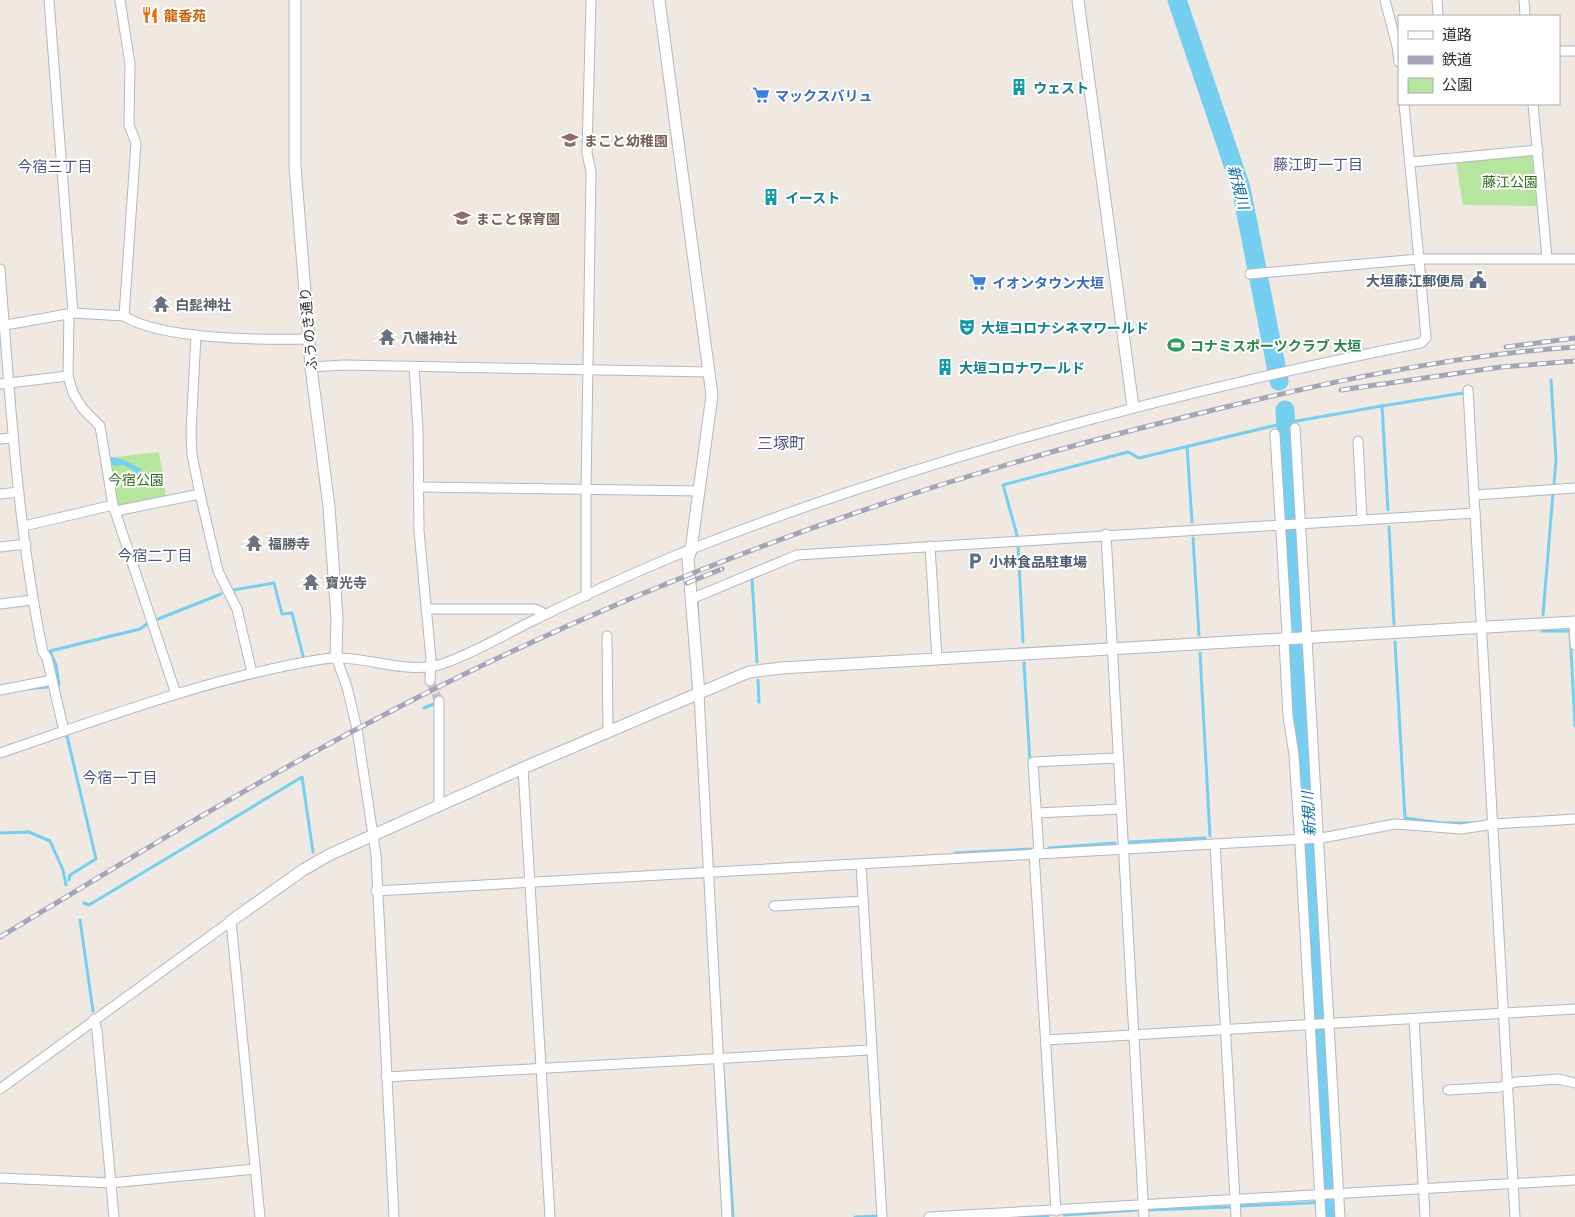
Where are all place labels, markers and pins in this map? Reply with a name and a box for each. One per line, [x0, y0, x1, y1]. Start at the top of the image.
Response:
restaurant icon: 龍香苑 [140, 5, 160, 25]
place label: 龍香苑 [164, 6, 206, 25]
building icon: ウェスト [1009, 77, 1029, 97]
place label: ウェスト [1033, 78, 1089, 97]
supermarket icon: マックスバリュ [751, 85, 771, 105]
place label: マックスバリュ [775, 86, 873, 105]
school or university icon: まこと幼稚園 [560, 130, 580, 150]
place label: まこと幼稚園 [584, 131, 668, 150]
building icon: イースト [761, 187, 781, 207]
place label: イースト [785, 188, 840, 207]
school or university icon: まこと保育園 [452, 208, 472, 228]
place label: まこと保育園 [476, 209, 560, 228]
public building icon: 大垣藤江郵便局 [1468, 270, 1488, 290]
place label: 大垣藤江郵便局 [1366, 271, 1464, 290]
supermarket icon: イオンタウン大垣 [968, 272, 988, 292]
place label: イオンタウン大垣 [992, 273, 1104, 292]
temple icon: 白髭神社 [151, 294, 171, 314]
place label: 白髭神社 [175, 295, 231, 314]
theatre icon: 大垣コロナシネマワールド [957, 317, 977, 337]
place label: 大垣コロナシネマワールド [981, 318, 1149, 337]
temple icon: 八幡神社 [377, 327, 397, 347]
place label: 八幡神社 [401, 328, 457, 347]
sports icon: コナミスポーツクラブ 大垣 [1166, 335, 1186, 355]
place label: コナミスポーツクラブ 大垣 [1190, 336, 1361, 355]
building icon: 大垣コロナワールド [935, 357, 955, 377]
place label: 大垣コロナワールド [959, 358, 1085, 377]
temple icon: 福勝寺 [244, 533, 264, 553]
place label: 福勝寺 [268, 534, 310, 553]
parking icon: 小林食品駐車場 [965, 551, 985, 571]
place label: 小林食品駐車場 [989, 552, 1087, 571]
temple icon: 寶光寺 [301, 572, 321, 592]
place label: 寶光寺 [325, 573, 367, 592]

